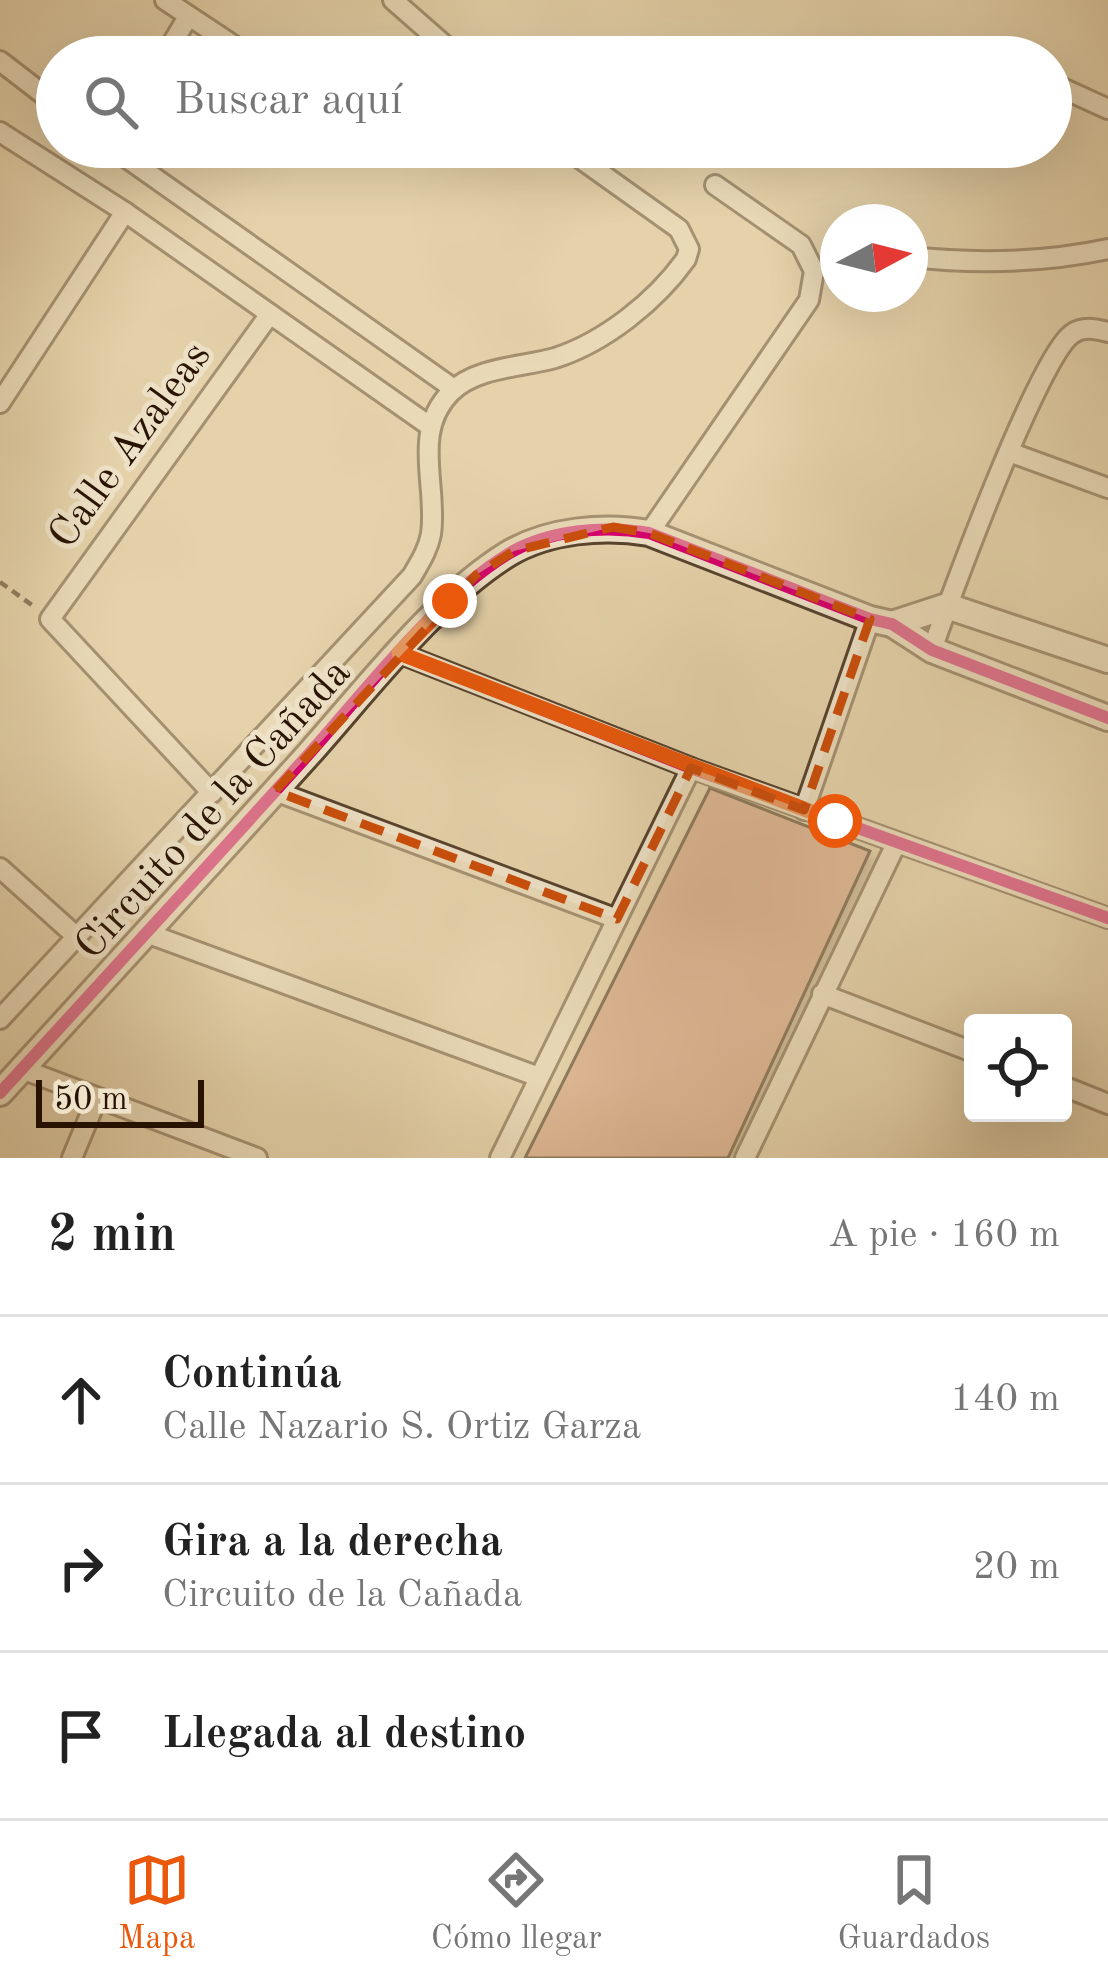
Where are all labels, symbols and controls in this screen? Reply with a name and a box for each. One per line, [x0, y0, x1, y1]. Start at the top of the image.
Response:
search box [36, 36, 1072, 168]
icon: search [78, 69, 144, 135]
text: Buscar aquí [174, 79, 403, 124]
north arrow [820, 204, 928, 312]
street label: Calle Azaleas [42, 335, 220, 557]
route end [423, 574, 477, 628]
street label: Circuito de la Cañada [69, 652, 359, 968]
route start [808, 794, 862, 848]
map controls [964, 1014, 1072, 1122]
button: locate [964, 1014, 1072, 1122]
scale bar [36, 1074, 204, 1127]
text: 50 m [54, 1084, 128, 1117]
text: 2 min [48, 1211, 176, 1262]
text: A pie · 160 m [828, 1216, 1060, 1255]
text: Continúa [162, 1353, 342, 1398]
icon: ahead [48, 1367, 114, 1433]
text: 140 m [950, 1380, 1060, 1419]
text: Calle Nazario S. Ortiz Garza [162, 1408, 641, 1447]
text: Gira a la derecha [162, 1521, 503, 1566]
icon: right [48, 1535, 114, 1601]
text: 20 m [973, 1548, 1060, 1587]
text: Circuito de la Cañada [162, 1576, 522, 1615]
icon: arrive [48, 1703, 114, 1769]
text: Llegada al destino [162, 1713, 526, 1758]
tab: Mapa [118, 1847, 195, 1960]
tab: Cómo llegar [431, 1847, 602, 1960]
tab: Guardados [837, 1847, 990, 1960]

